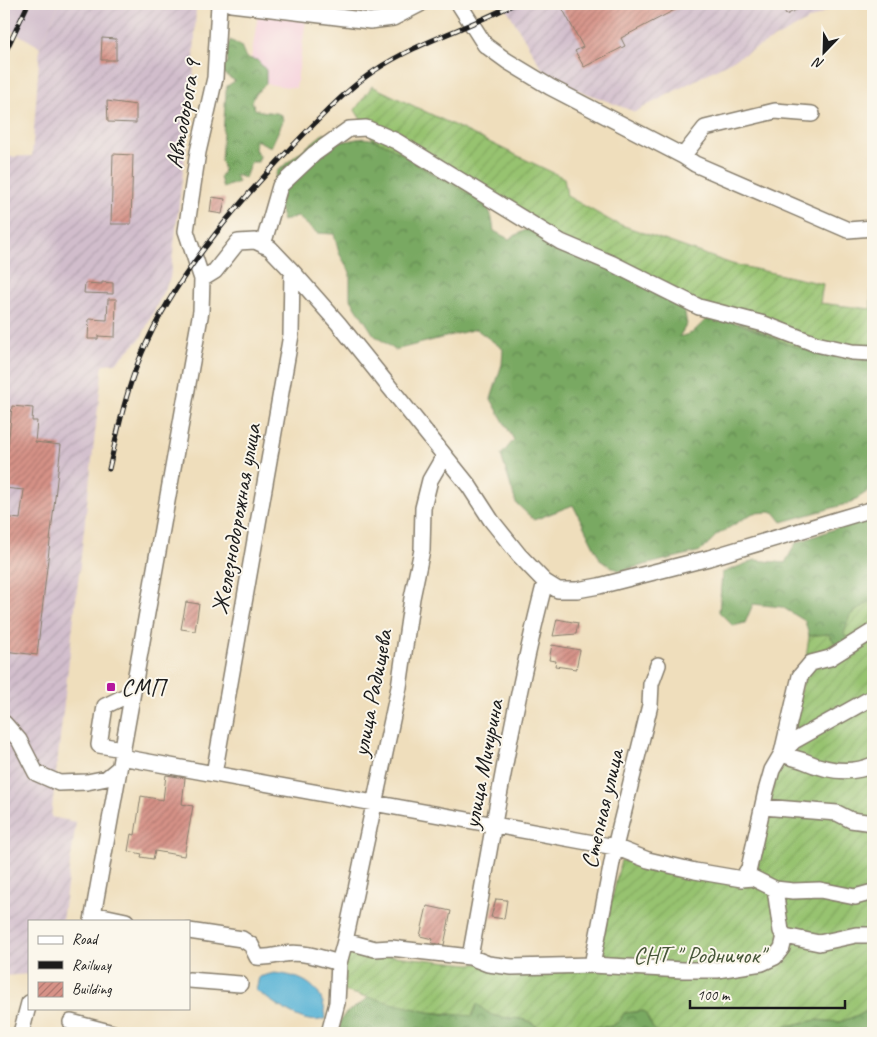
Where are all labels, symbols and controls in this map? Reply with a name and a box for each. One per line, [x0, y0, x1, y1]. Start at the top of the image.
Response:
north arrow [800, 28, 850, 78]
text: N [810, 53, 826, 73]
street label: Автодорога 9 [159, 55, 208, 171]
street label: Железнодорожная улица [204, 420, 268, 617]
street label: улица Радищева [345, 626, 399, 761]
place label: СМП [121, 672, 169, 702]
marker: СМП [105, 681, 117, 693]
street label: улица Мичурина [455, 696, 510, 833]
street label: Степная улица [574, 744, 631, 871]
legend [28, 920, 190, 1010]
text: Road [72, 930, 99, 949]
park label: СНТ " Родничок" [633, 940, 770, 970]
text: Railway [72, 956, 113, 975]
scale bar [690, 977, 844, 1009]
text: Building [72, 980, 112, 999]
text: 100 m [697, 986, 731, 1005]

